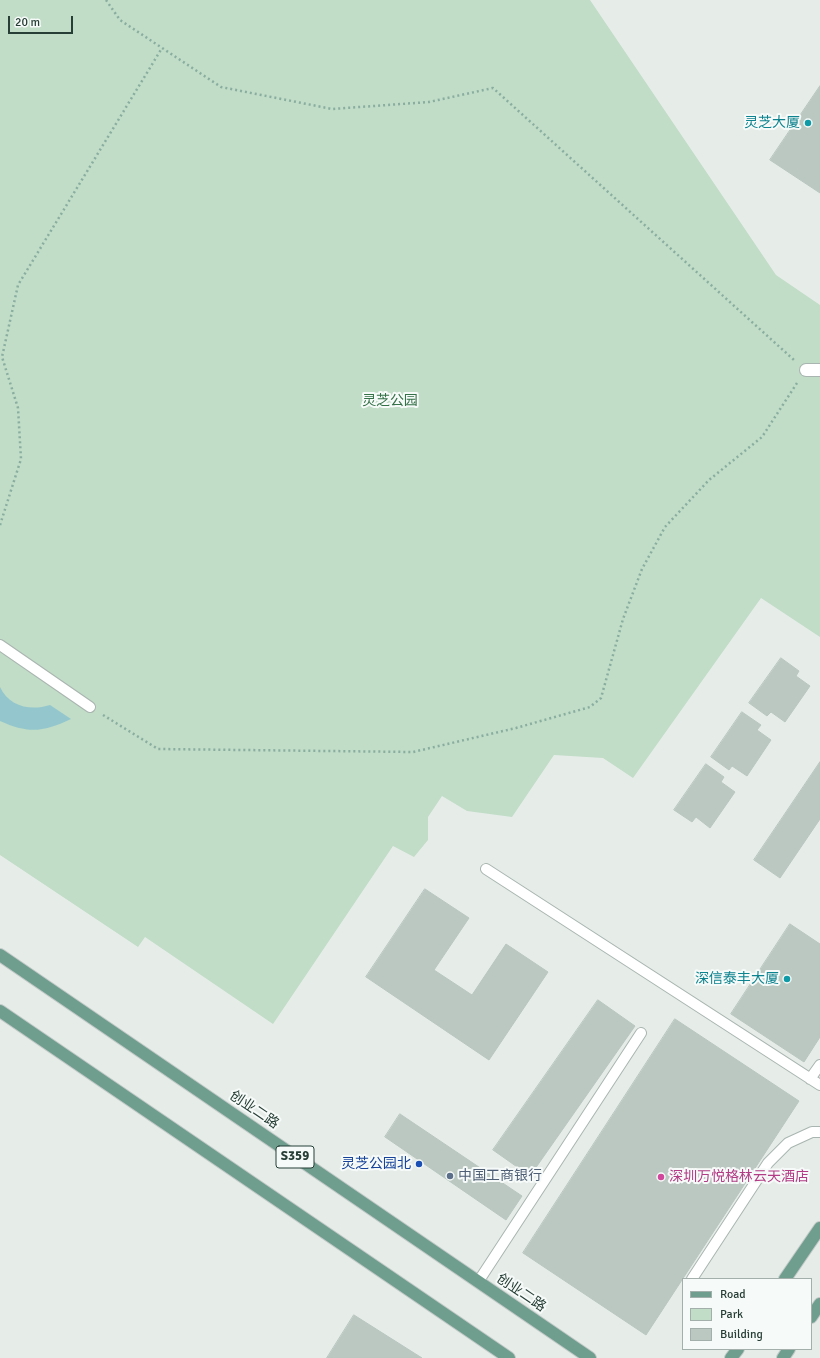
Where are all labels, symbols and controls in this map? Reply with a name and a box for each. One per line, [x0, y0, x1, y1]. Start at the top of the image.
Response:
scale bar [10, 8, 75, 34]
text: 20 m [15, 15, 40, 30]
place label: 灵芝大厦 [744, 115, 800, 131]
marker: 灵芝大厦 [803, 118, 813, 128]
park label: 灵芝公园 [362, 393, 418, 409]
place label: 深信泰丰大厦 [695, 971, 779, 987]
marker: 深信泰丰大厦 [782, 974, 792, 984]
street label: 创业二路 [226, 1087, 282, 1133]
road number: S359 [276, 1146, 314, 1168]
place label: 灵芝公园北 [341, 1156, 411, 1172]
marker: 灵芝公园北 [414, 1159, 424, 1169]
place label: 中国工商银行 [458, 1168, 542, 1184]
place label: 深圳万悦格林云天酒店 [669, 1169, 809, 1185]
marker: 中国工商银行 [445, 1171, 455, 1181]
marker: 深圳万悦格林云天酒店 [656, 1172, 666, 1182]
street label: 创业二路 [493, 1270, 549, 1316]
legend [682, 1278, 812, 1350]
text: Road [720, 1287, 746, 1302]
text: Park [720, 1307, 743, 1322]
text: Building [720, 1327, 763, 1342]

